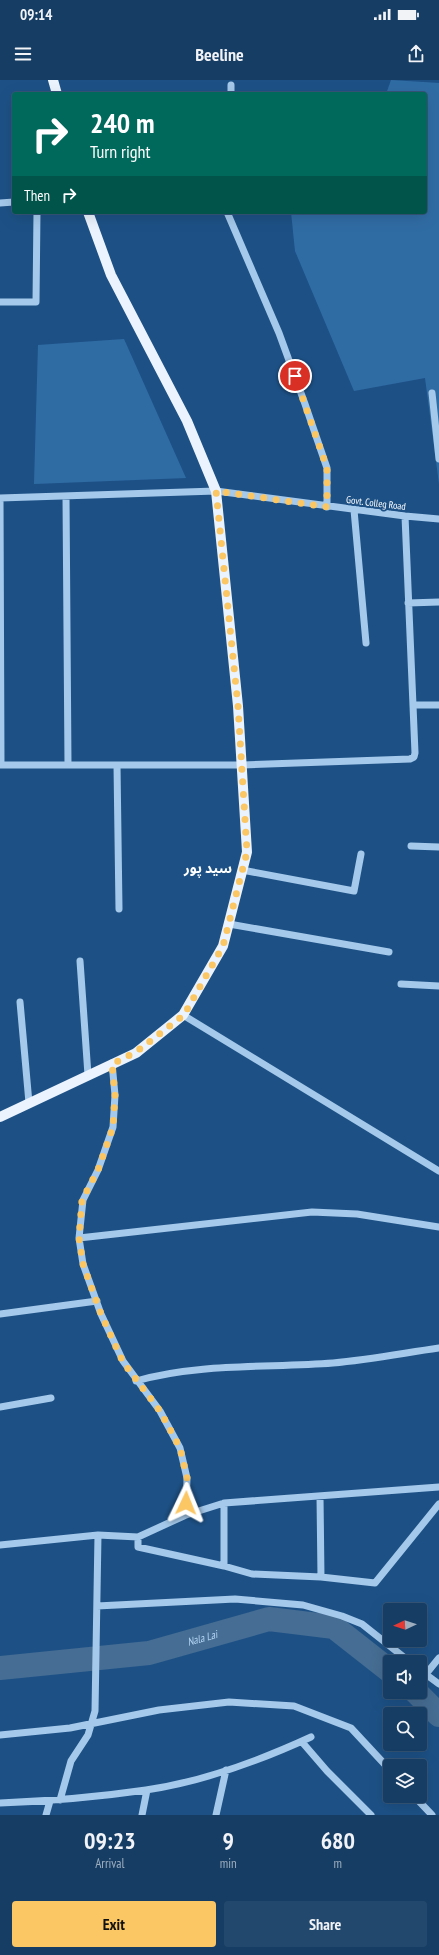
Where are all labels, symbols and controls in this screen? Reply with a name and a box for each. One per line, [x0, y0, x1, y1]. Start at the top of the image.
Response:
text: 09:14 [20, 5, 52, 24]
icon: menu [12, 43, 34, 65]
text: Beeline [195, 43, 244, 66]
icon: share [405, 43, 427, 65]
text: 240 m [90, 104, 154, 141]
icon: right [24, 108, 76, 160]
text: Turn right [90, 140, 150, 163]
icon: right [58, 184, 80, 206]
text: Then [24, 186, 50, 205]
pin [278, 359, 312, 393]
icon: arrive [284, 365, 306, 387]
street label: Govt. Colleg Road [346, 493, 406, 513]
district label: سید پور [183, 859, 232, 878]
position arrow [165, 1482, 207, 1524]
north arrow [383, 1603, 427, 1647]
map controls [383, 1603, 427, 1803]
water label: Nala Lai [185, 1627, 220, 1649]
button: sound [383, 1655, 427, 1699]
button: search [383, 1707, 427, 1751]
button: layers [383, 1759, 427, 1803]
text: 09:23 [84, 1825, 136, 1856]
text: 9 [222, 1825, 234, 1856]
text: 680 [321, 1825, 355, 1856]
text: Arrival [95, 1855, 125, 1872]
text: min [220, 1855, 237, 1872]
text: m [334, 1855, 342, 1872]
button: Exit [12, 1901, 216, 1947]
button: Share [224, 1901, 427, 1947]

